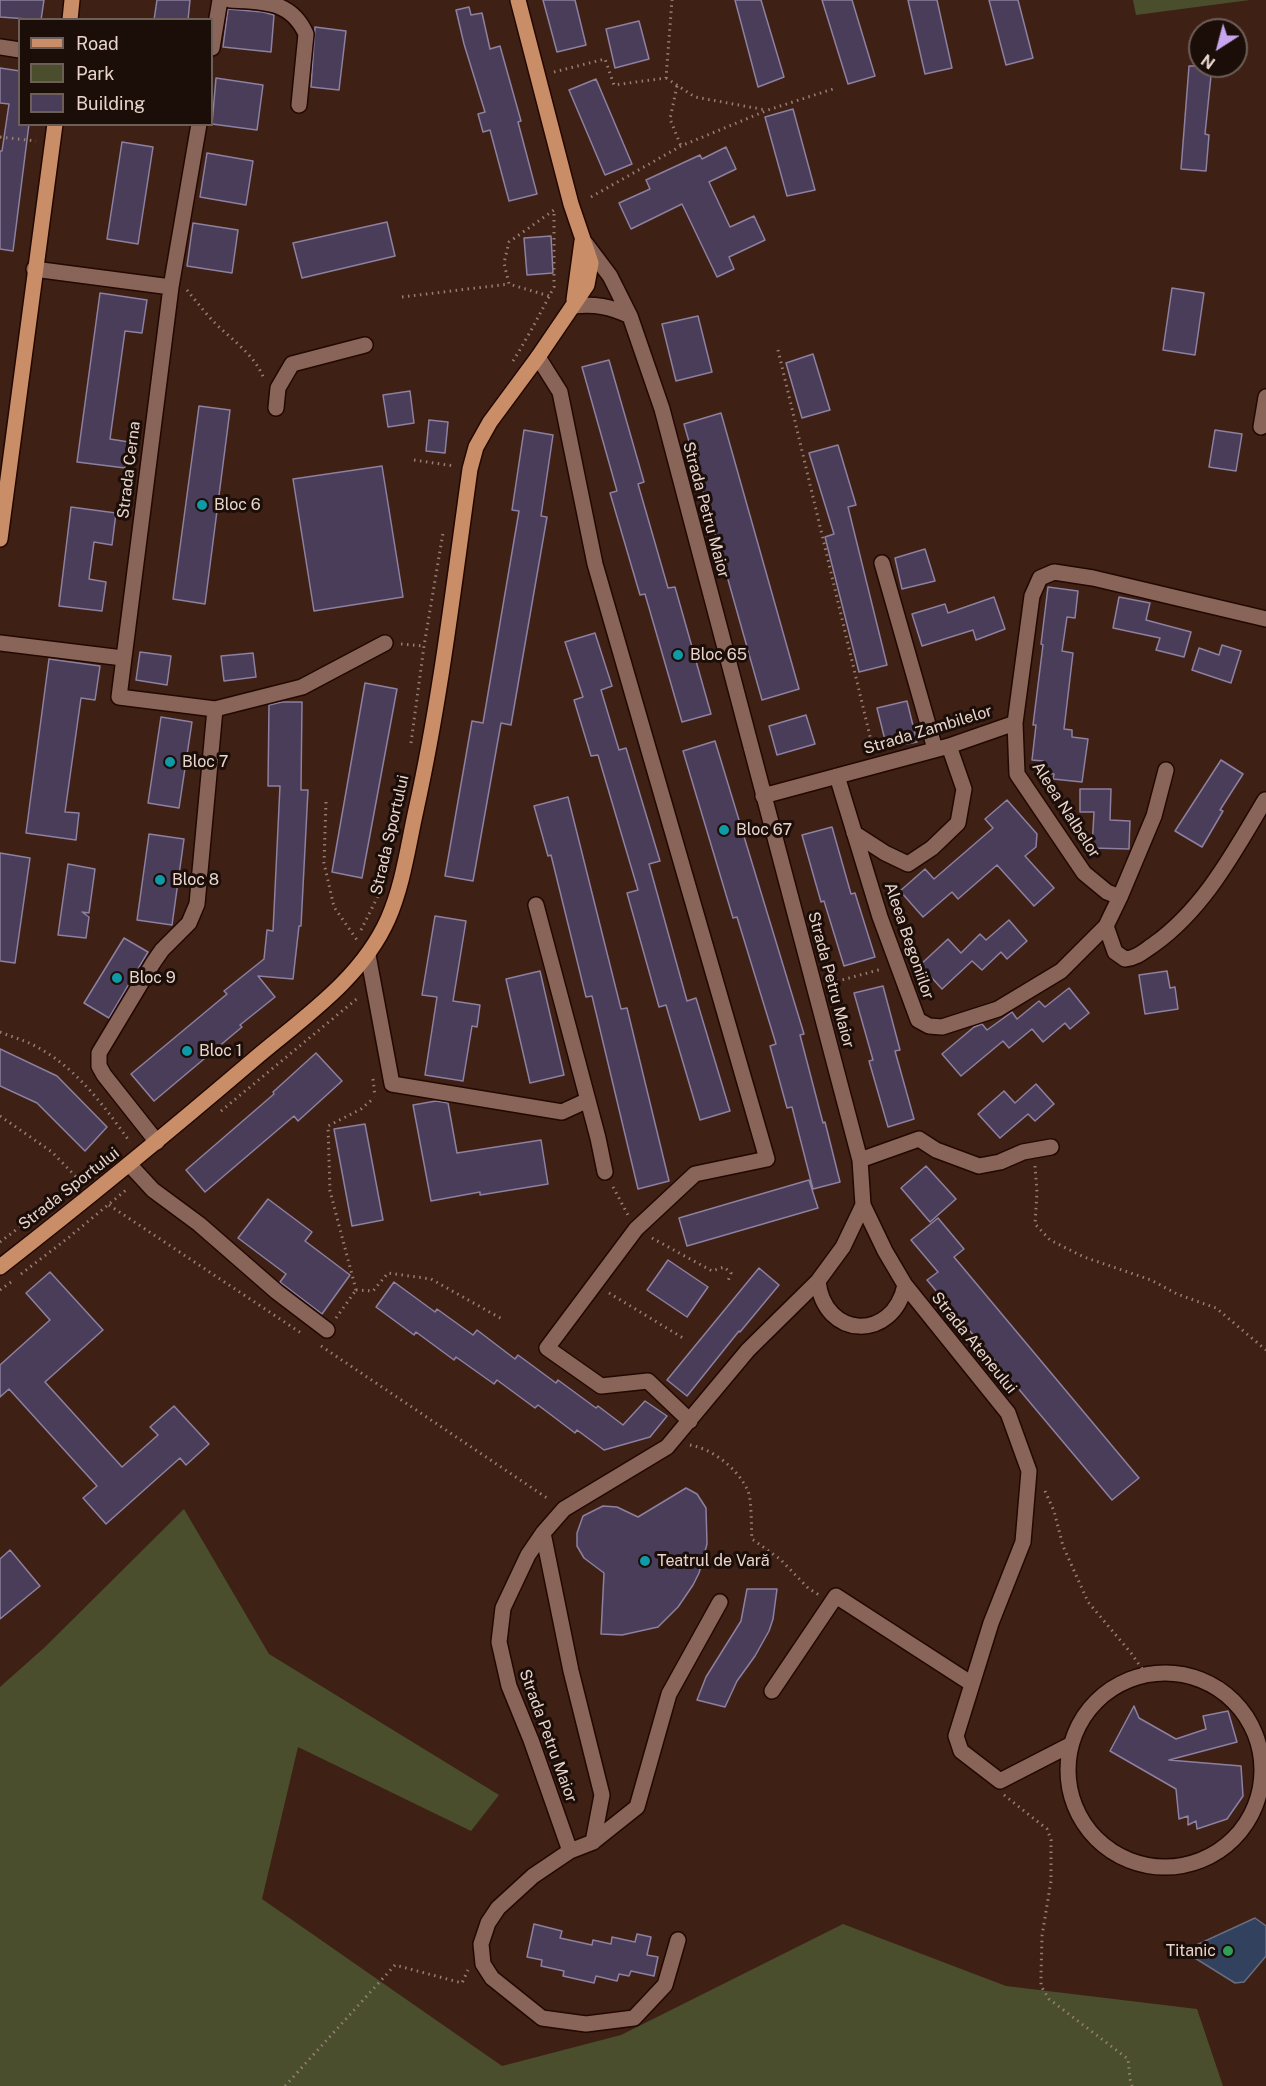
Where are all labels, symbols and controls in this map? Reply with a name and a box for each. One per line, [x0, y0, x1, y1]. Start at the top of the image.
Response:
legend [18, 18, 213, 126]
north arrow [1188, 18, 1248, 78]
text: Road [76, 33, 119, 54]
text: N [1198, 50, 1219, 73]
text: Park [76, 63, 114, 84]
text: Building [76, 93, 145, 114]
street label: Strada Cerna [113, 420, 145, 520]
street label: Strada Petru Maior [679, 440, 733, 580]
place label: Bloc 6 [214, 495, 261, 515]
marker: Bloc 6 [195, 498, 209, 512]
place label: Bloc 65 [690, 645, 747, 665]
marker: Bloc 65 [671, 648, 685, 662]
street label: Strada Zambilelor [861, 701, 995, 759]
place label: Bloc 7 [182, 752, 228, 772]
marker: Bloc 7 [163, 755, 177, 769]
street label: Aleea Nalbelor [1028, 758, 1104, 862]
street label: Strada Sportului [367, 773, 413, 897]
place label: Bloc 67 [736, 820, 792, 840]
marker: Bloc 67 [717, 823, 731, 837]
place label: Bloc 8 [172, 870, 219, 890]
marker: Bloc 8 [153, 873, 167, 887]
street label: Aleea Begoniilor [880, 880, 938, 1002]
street label: Strada Petru Maior [804, 910, 858, 1050]
place label: Bloc 9 [129, 968, 176, 988]
marker: Bloc 9 [110, 971, 124, 985]
place label: Bloc 1 [199, 1041, 242, 1061]
marker: Bloc 1 [180, 1044, 194, 1058]
street label: Strada Sportului [15, 1144, 123, 1234]
street label: Strada Ateneului [927, 1288, 1021, 1398]
place label: Teatrul de Vară [657, 1551, 770, 1571]
marker: Teatrul de Vară [638, 1554, 652, 1568]
street label: Strada Petru Maior [515, 1667, 581, 1805]
place label: Titanic [1166, 1941, 1216, 1961]
marker: Titanic [1221, 1944, 1235, 1958]

